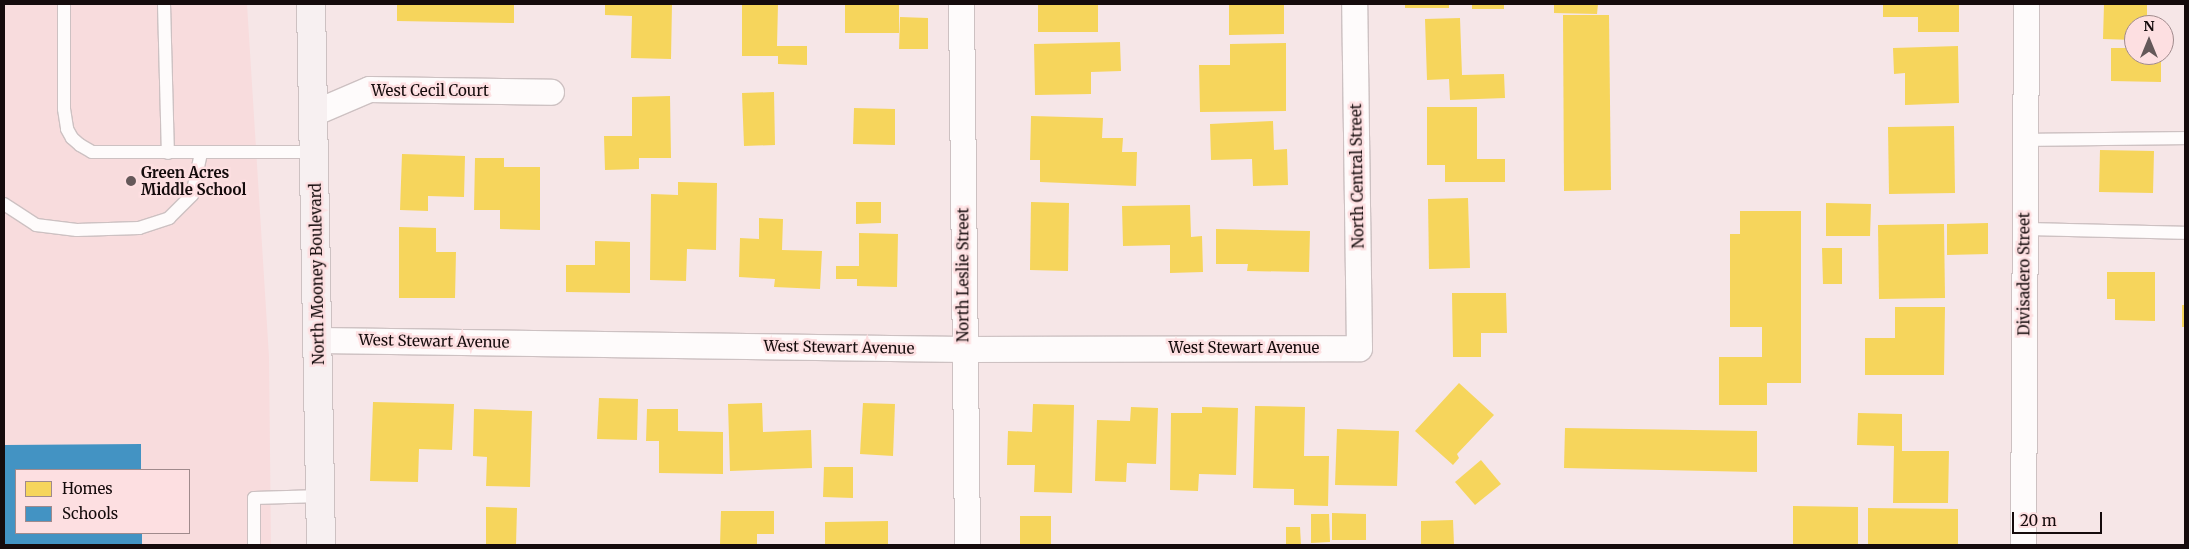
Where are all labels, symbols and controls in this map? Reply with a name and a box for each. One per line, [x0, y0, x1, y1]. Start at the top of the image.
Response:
north arrow [2124, 15, 2174, 65]
text: N [2143, 17, 2155, 35]
street label: West Cecil Court [371, 82, 489, 100]
street label: North Central Street [1347, 103, 1367, 249]
place label: Green Acres Middle School [141, 163, 246, 198]
marker: Green Acres Middle School [125, 175, 137, 187]
street label: North Mooney Boulevard [306, 183, 328, 365]
street label: North Leslie Street [954, 208, 972, 342]
street label: Divisadero Street [2015, 212, 2033, 336]
street label: West Stewart Avenue [358, 331, 510, 351]
street label: West Stewart Avenue [763, 337, 915, 357]
street label: West Stewart Avenue [1169, 339, 1319, 357]
legend [15, 469, 190, 534]
text: Homes [62, 479, 113, 498]
scale bar [2014, 502, 2104, 534]
text: Schools [62, 504, 118, 523]
text: 20 m [2020, 511, 2057, 530]

